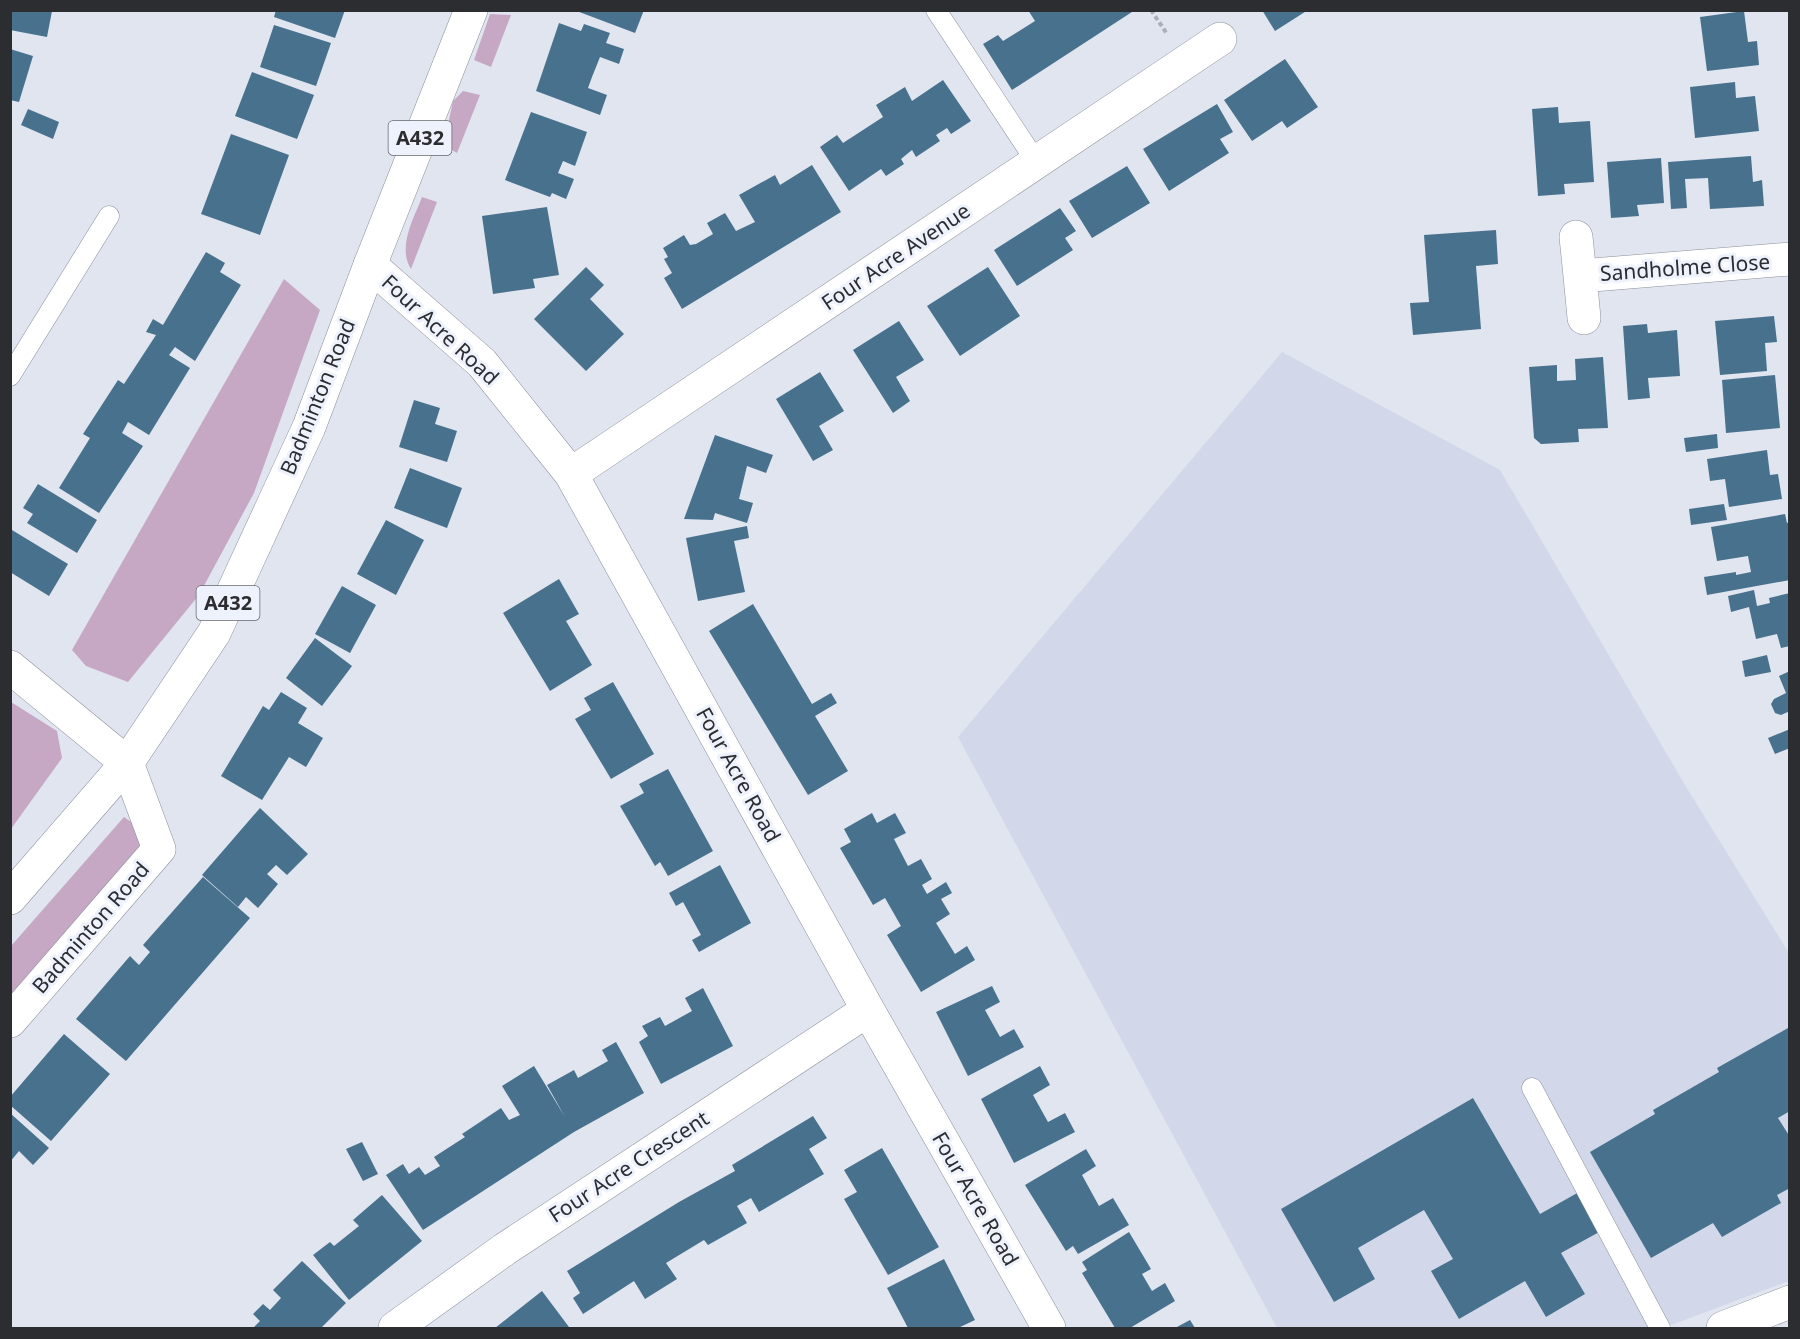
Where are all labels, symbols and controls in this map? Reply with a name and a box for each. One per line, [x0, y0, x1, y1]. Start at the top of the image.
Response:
road number: A432 [388, 121, 452, 155]
street label: Four Acre Avenue [816, 196, 975, 316]
street label: Sandholme Close [1599, 247, 1771, 287]
street label: Four Acre Road [376, 268, 505, 391]
street label: Badminton Road [273, 315, 361, 479]
road number: A432 [196, 586, 260, 620]
street label: Four Acre Road [690, 702, 788, 847]
street label: Badminton Road [25, 856, 155, 999]
street label: Four Acre Crescent [543, 1104, 714, 1228]
street label: Four Acre Road [926, 1126, 1026, 1271]

